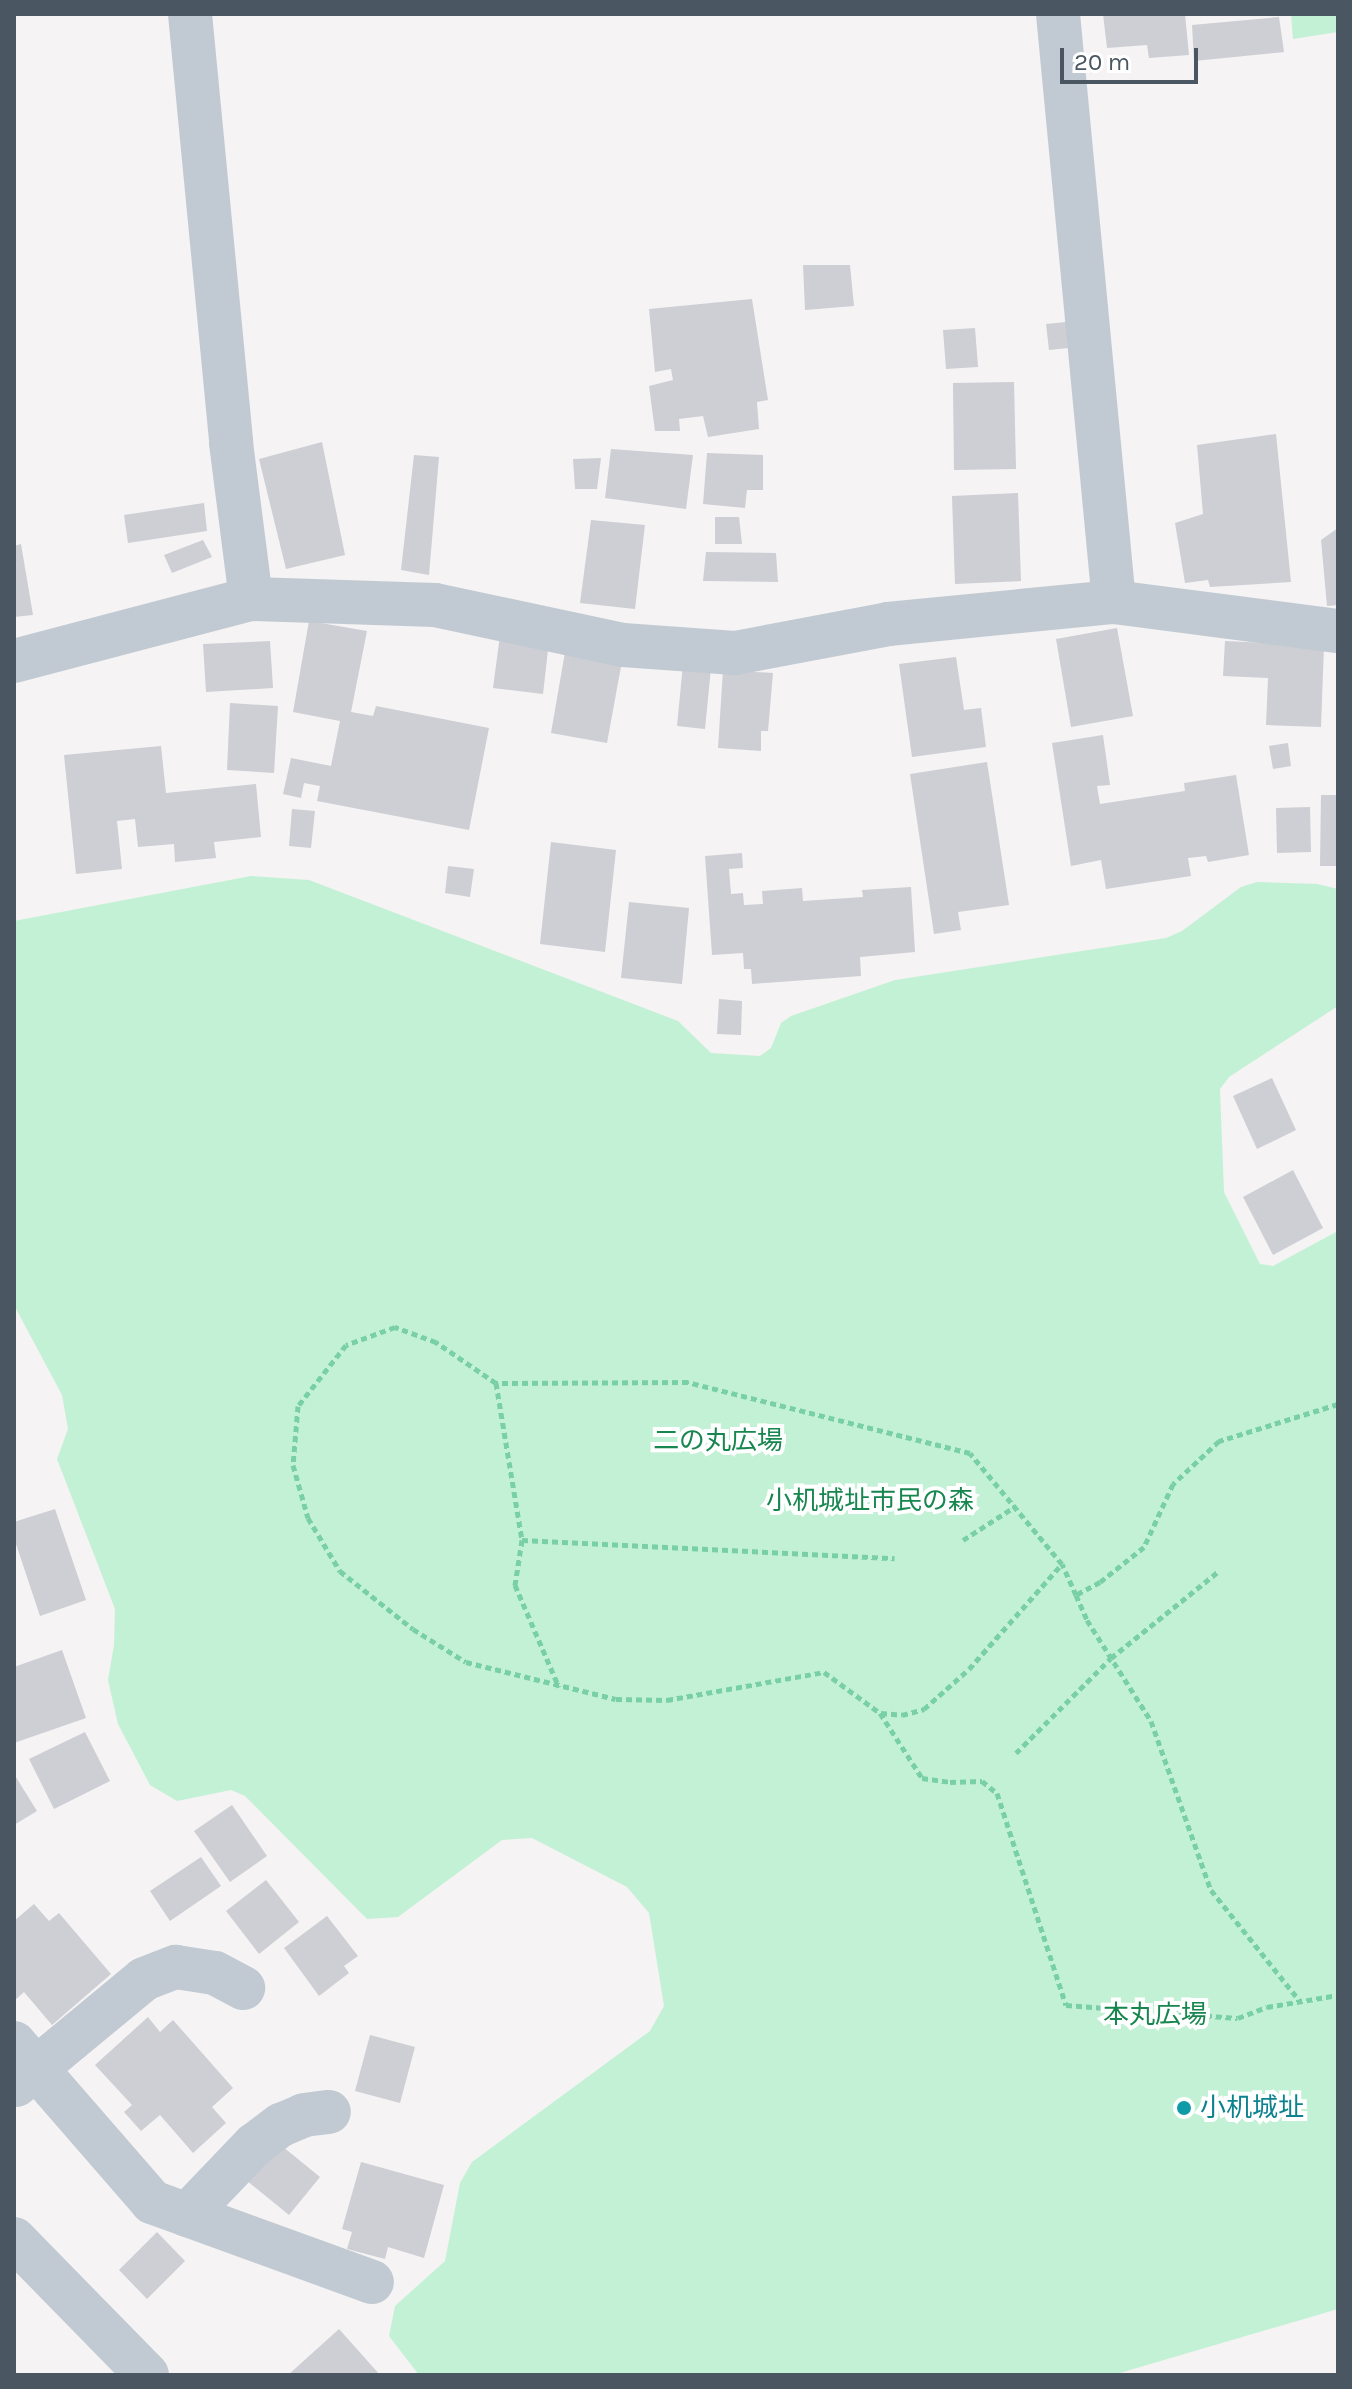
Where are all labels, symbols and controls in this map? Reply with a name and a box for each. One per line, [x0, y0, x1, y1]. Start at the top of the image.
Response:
scale bar [1064, 32, 1202, 82]
text: 20 m [1074, 48, 1130, 76]
park label: 二の丸広場 [653, 1425, 783, 1457]
park label: 小机城址市民の森 [766, 1485, 974, 1517]
park label: 本丸広場 [1103, 1999, 1207, 2031]
place label: 小机城址 [1200, 2092, 1304, 2124]
marker: 小机城址 [1175, 2099, 1193, 2117]

